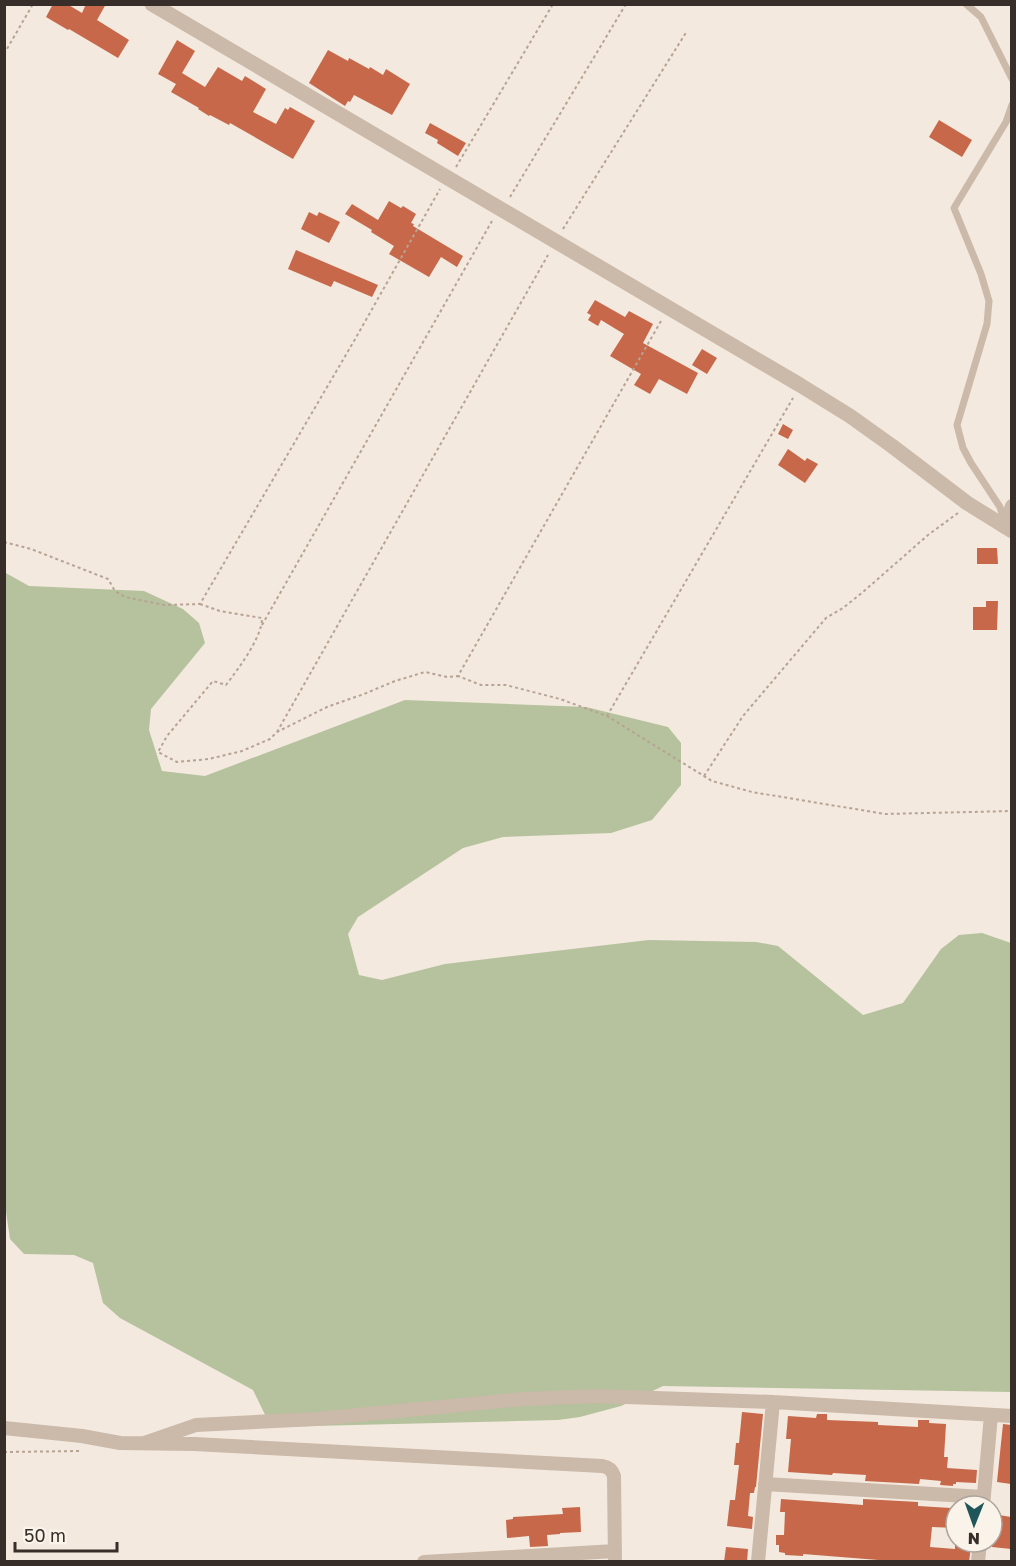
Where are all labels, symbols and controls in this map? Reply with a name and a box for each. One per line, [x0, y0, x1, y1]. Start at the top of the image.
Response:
north arrow [944, 1494, 1004, 1554]
scale bar [15, 1515, 117, 1553]
text: 50 m [24, 1524, 66, 1546]
text: N [967, 1529, 980, 1549]

